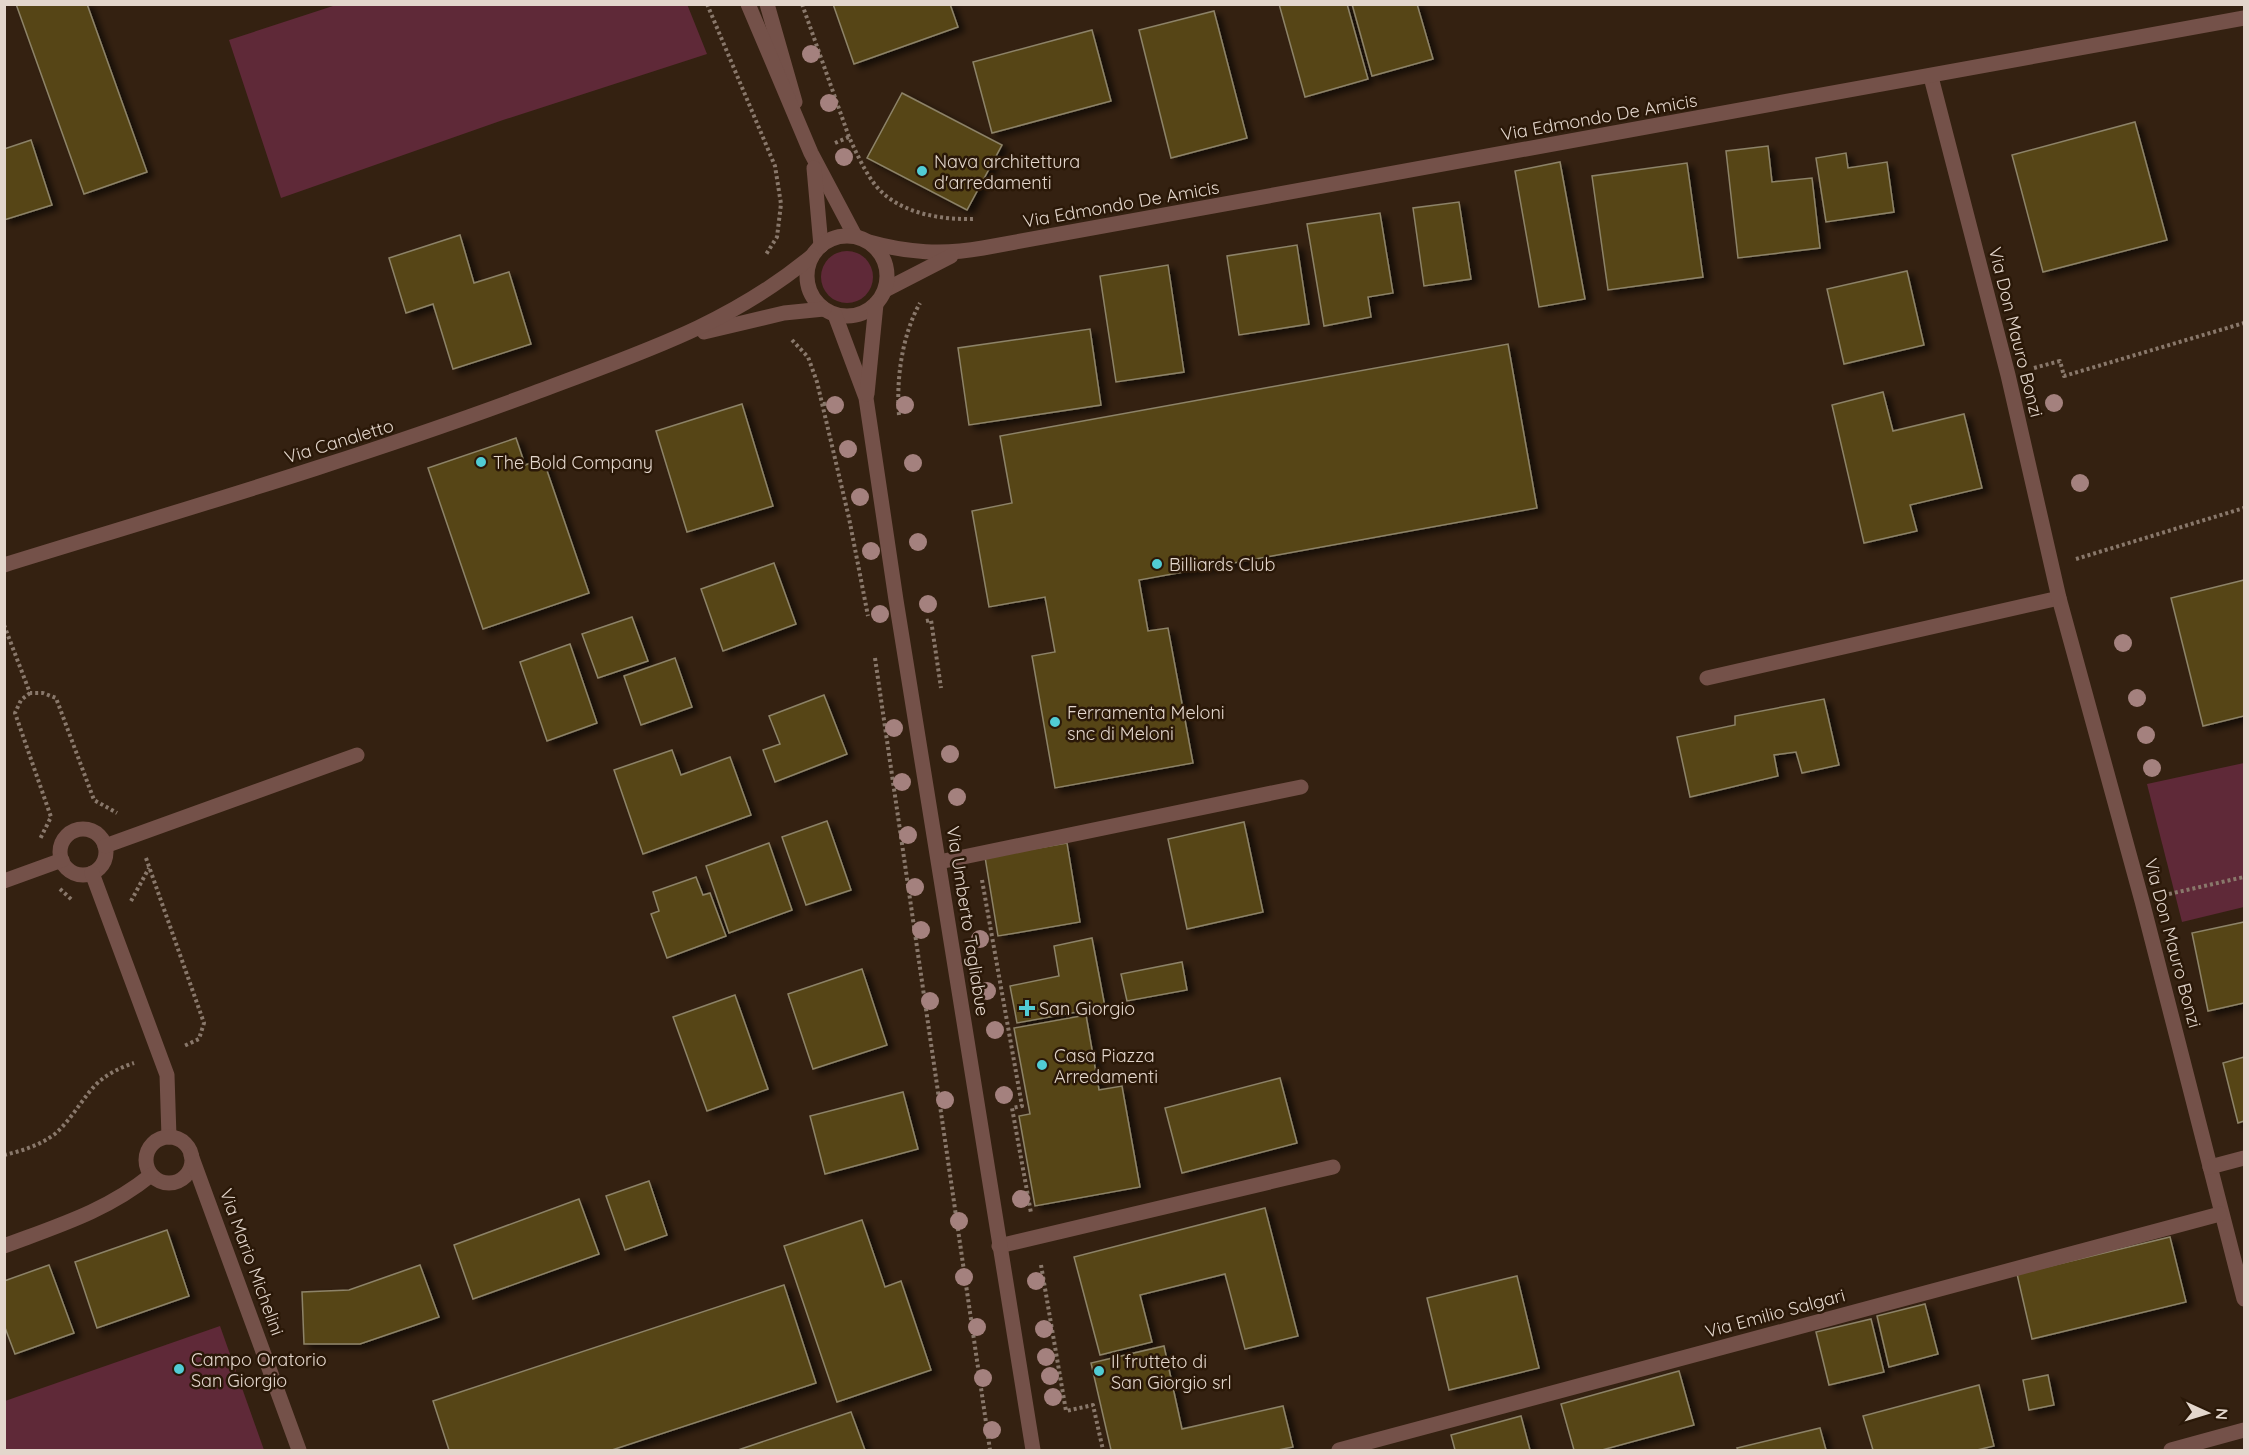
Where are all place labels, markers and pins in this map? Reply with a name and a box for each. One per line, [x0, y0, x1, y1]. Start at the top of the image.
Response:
place label: Nava architettura d'arredamenti [934, 150, 1080, 194]
marker: Nava architettura d'arredamenti [915, 164, 929, 178]
place label: The Bold Company [493, 451, 653, 474]
marker: The Bold Company [474, 455, 488, 469]
place label: Billiards Club [1169, 553, 1275, 576]
marker: Billiards Club [1150, 557, 1164, 571]
place label: Ferramenta Meloni snc di Meloni [1067, 701, 1225, 745]
marker: Ferramenta Meloni snc di Meloni [1048, 715, 1062, 729]
place label: San Giorgio [1039, 997, 1135, 1020]
marker: San Giorgio [1020, 1001, 1034, 1015]
place label: Casa Piazza Arredamenti [1054, 1044, 1158, 1088]
marker: Casa Piazza Arredamenti [1035, 1058, 1049, 1072]
place label: Campo Oratorio San Giorgio [191, 1348, 327, 1392]
place label: Il frutteto di San Giorgio srl [1111, 1350, 1232, 1394]
marker: Campo Oratorio San Giorgio [172, 1362, 186, 1376]
marker: Il frutteto di San Giorgio srl [1092, 1364, 1106, 1378]

